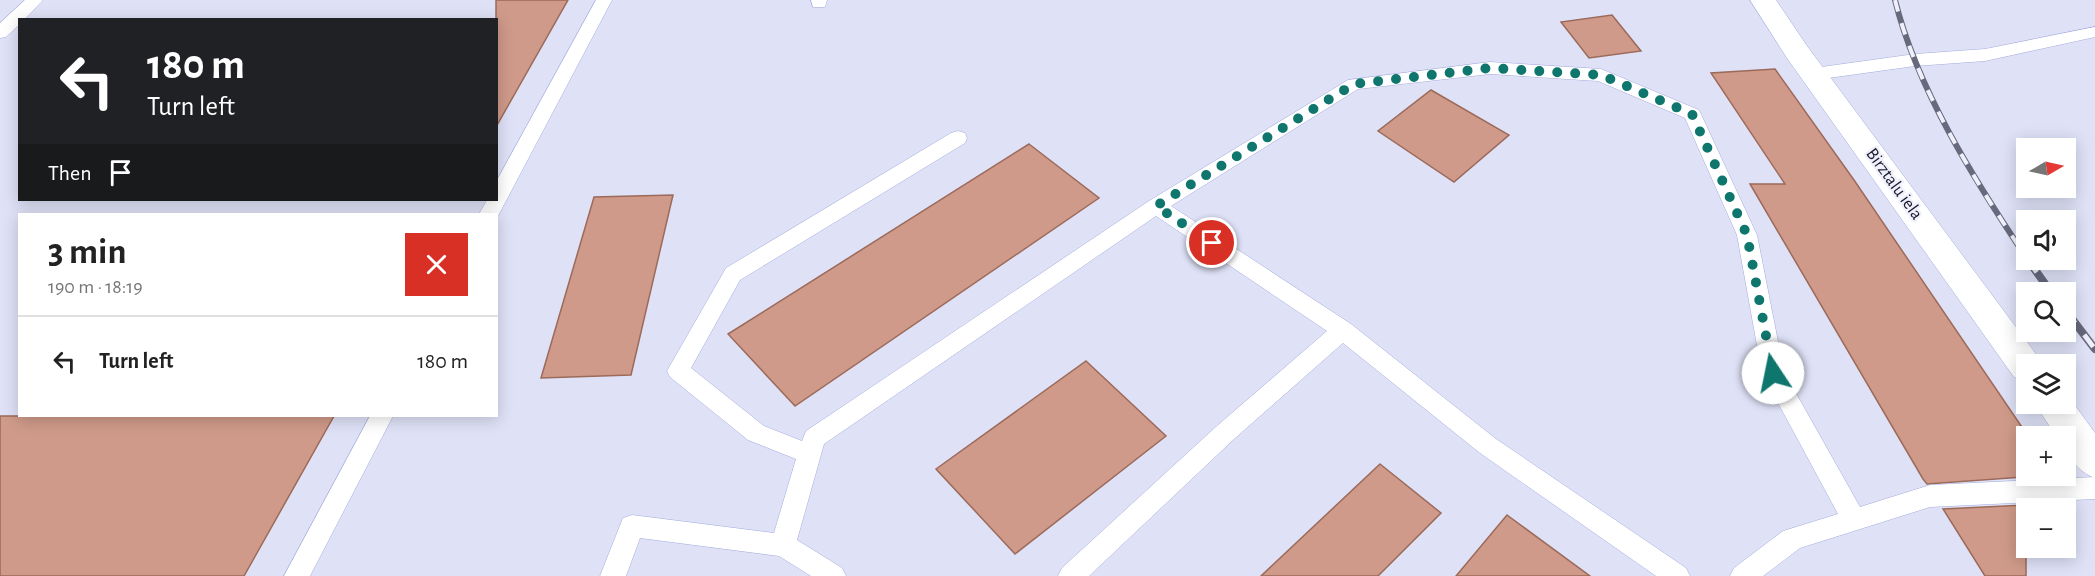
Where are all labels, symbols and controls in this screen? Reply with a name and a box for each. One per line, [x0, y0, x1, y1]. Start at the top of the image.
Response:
icon: left [48, 42, 126, 120]
text: 180 m [147, 44, 245, 86]
text: Turn left [147, 93, 235, 120]
north arrow [2016, 138, 2076, 198]
map controls [2016, 138, 2076, 558]
street label: Birztalu iela [1862, 145, 1926, 223]
icon: arrive [104, 156, 137, 189]
text: Then [48, 162, 92, 184]
button: sound [2016, 210, 2076, 270]
pin [1186, 217, 1237, 268]
icon: arrive [1195, 226, 1228, 259]
button: close [405, 233, 468, 296]
text: 3 min [48, 234, 126, 270]
text: 190 m · 18:19 [48, 277, 143, 297]
button: search [2016, 282, 2076, 342]
position arrow [1741, 341, 1805, 405]
icon: left [48, 345, 81, 378]
text: Turn left [99, 350, 173, 372]
text: 180 m [417, 350, 468, 372]
button: layers [2016, 354, 2076, 414]
button: + [2016, 426, 2076, 486]
button: − [2016, 498, 2076, 558]

